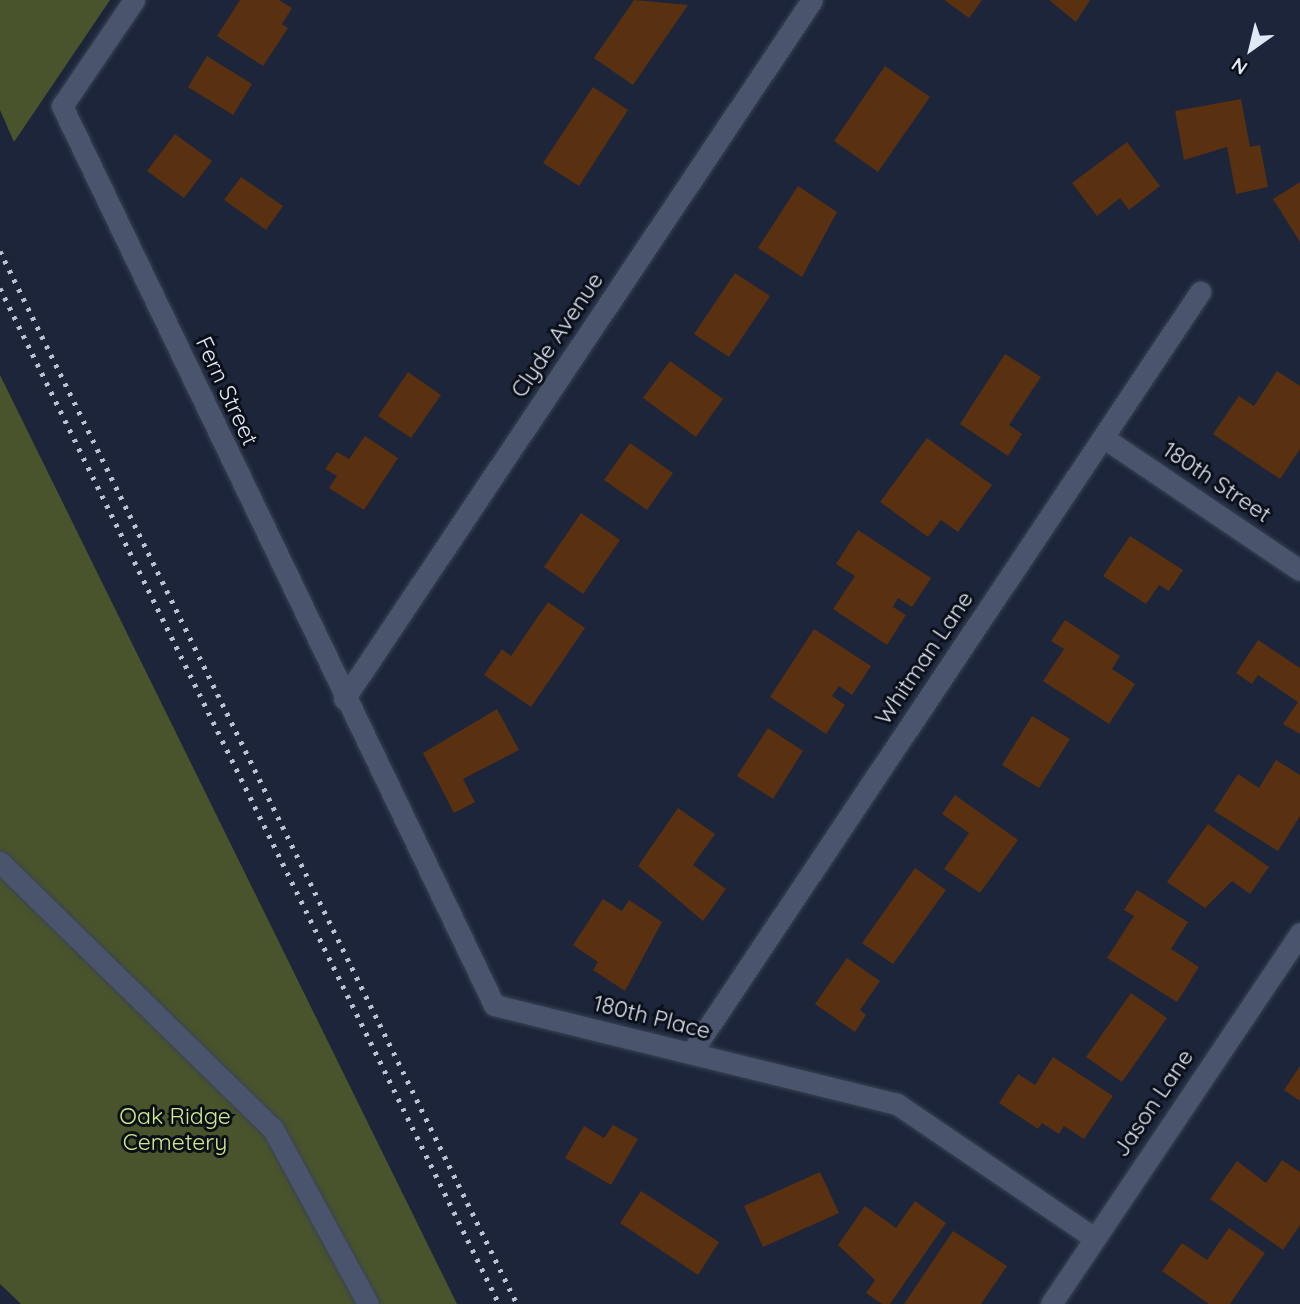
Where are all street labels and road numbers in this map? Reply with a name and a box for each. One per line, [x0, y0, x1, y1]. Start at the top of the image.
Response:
street label: Clyde Avenue [505, 267, 609, 403]
street label: Fern Street [190, 332, 264, 450]
street label: 180th Street [1158, 436, 1276, 528]
street label: Whitman Lane [869, 586, 979, 730]
street label: 180th Place [591, 989, 713, 1045]
street label: Jason Lane [1107, 1044, 1199, 1162]

